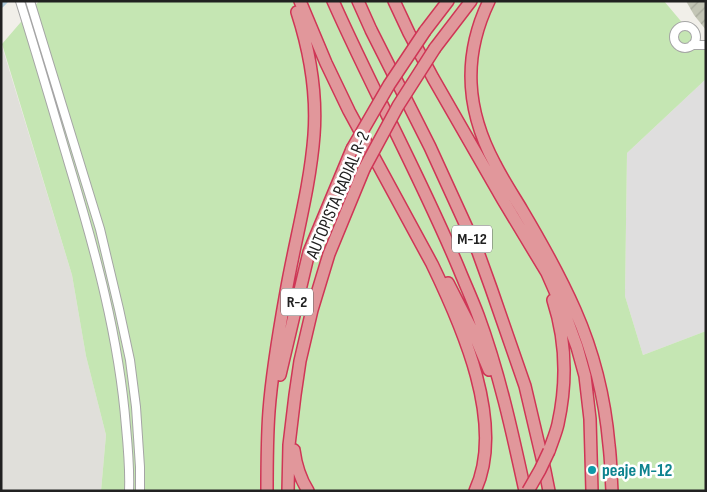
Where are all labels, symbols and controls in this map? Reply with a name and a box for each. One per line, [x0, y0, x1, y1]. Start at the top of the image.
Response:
street label: AUTOPISTA RADIAL R-2 [301, 128, 374, 263]
road number: M-12 [452, 225, 492, 252]
road number: R-2 [281, 288, 313, 316]
place label: peaje M-12 [602, 460, 672, 481]
marker: peaje M-12 [586, 464, 598, 476]

